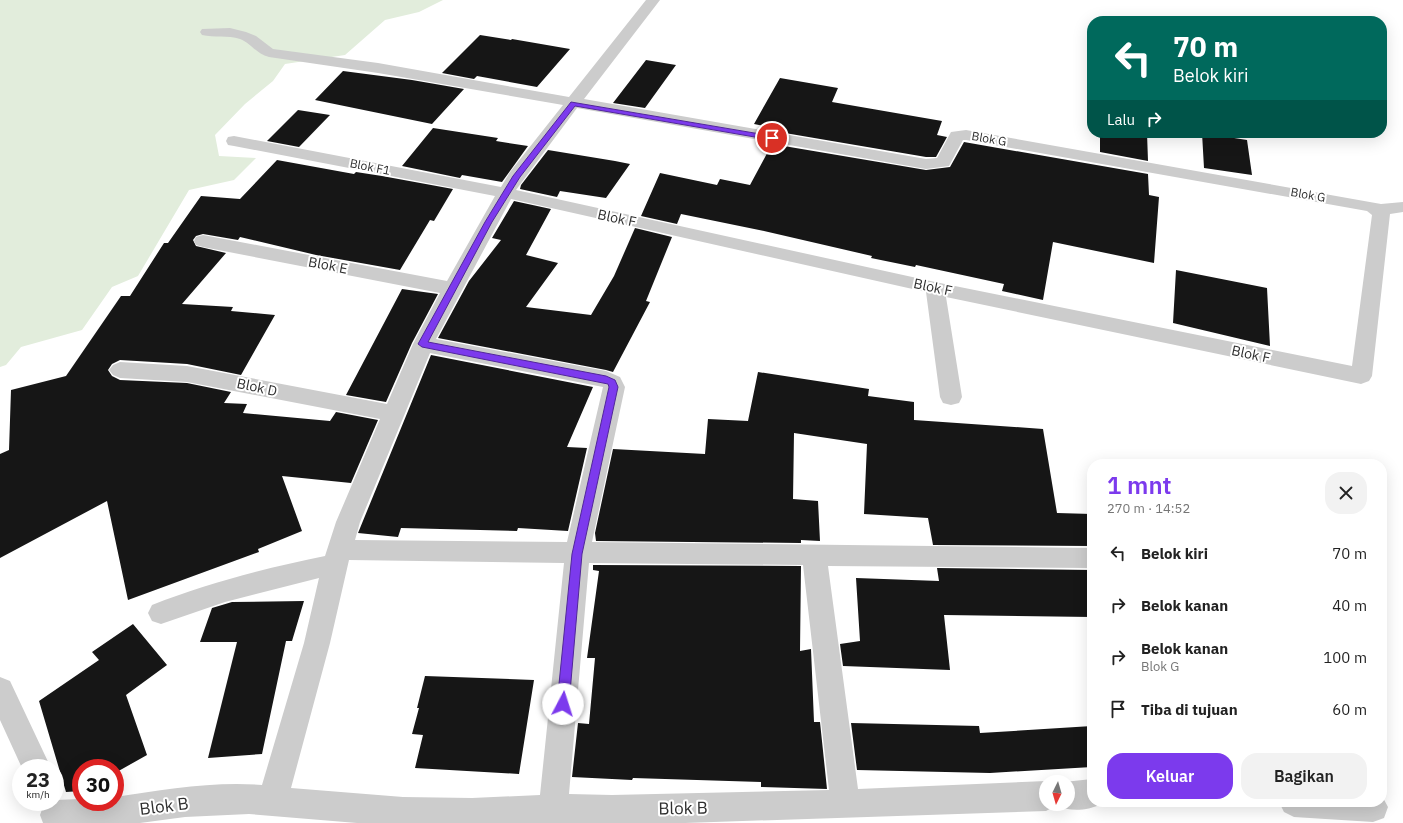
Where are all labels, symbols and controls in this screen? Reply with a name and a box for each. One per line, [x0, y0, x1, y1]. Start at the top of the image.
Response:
text: 70 m [1173, 28, 1238, 65]
icon: left [1107, 32, 1159, 84]
text: Belok kiri [1173, 64, 1248, 87]
icon: right [1143, 108, 1165, 130]
text: Lalu [1107, 110, 1135, 129]
pin [755, 121, 789, 155]
icon: arrive [761, 127, 783, 149]
street label: Blok G [970, 128, 1008, 149]
street label: Blok F1 [349, 155, 392, 178]
street label: Blok G [1289, 184, 1327, 205]
street label: Blok F [596, 205, 638, 231]
street label: Blok E [307, 252, 349, 278]
street label: Blok F [912, 274, 954, 300]
street label: Blok F [1230, 341, 1272, 367]
street label: Blok D [235, 374, 279, 400]
text: 1 mnt [1107, 469, 1171, 501]
button: close [1325, 472, 1367, 514]
text: 270 m · 14:52 [1107, 500, 1190, 517]
icon: left [1107, 542, 1129, 564]
text: Belok kiri [1141, 544, 1208, 563]
text: 70 m [1332, 544, 1367, 563]
icon: right [1107, 594, 1129, 616]
text: Belok kanan [1141, 596, 1228, 615]
text: 40 m [1332, 596, 1367, 615]
text: Belok kanan [1141, 639, 1228, 658]
icon: right [1107, 646, 1129, 668]
text: 100 m [1323, 648, 1367, 667]
text: Blok G [1141, 658, 1179, 675]
position arrow [542, 683, 584, 725]
icon: arrive [1107, 698, 1129, 720]
text: Tiba di tujuan [1141, 700, 1238, 719]
text: 60 m [1332, 700, 1367, 719]
button: Keluar [1107, 753, 1233, 799]
button: Bagikan [1241, 753, 1367, 799]
speed limit sign: 30 [72, 759, 124, 811]
text: 23 [26, 766, 50, 793]
north arrow [1039, 775, 1075, 811]
map controls [1039, 775, 1075, 811]
text: km/h [26, 788, 50, 801]
street label: Blok B [138, 792, 190, 820]
street label: Blok B [658, 797, 708, 819]

